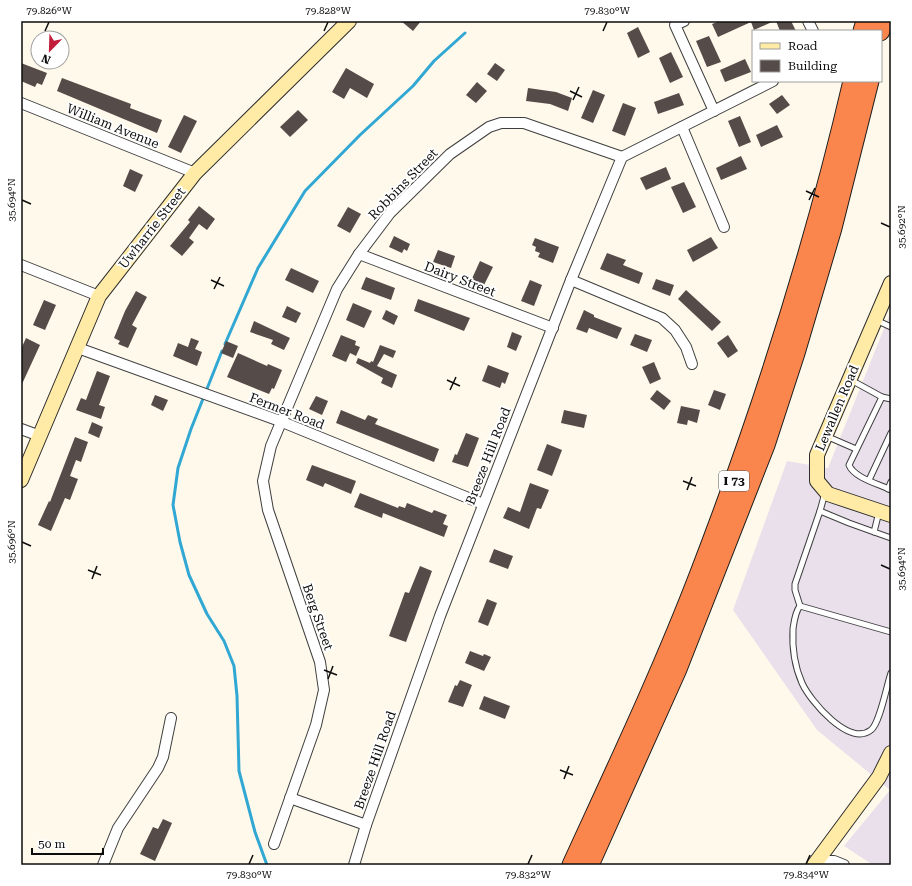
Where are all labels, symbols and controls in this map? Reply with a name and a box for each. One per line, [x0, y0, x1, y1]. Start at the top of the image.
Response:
text: 79.826°W [26, 5, 73, 16]
text: 79.828°W [305, 5, 352, 16]
text: 79.830°W [584, 5, 631, 16]
north arrow [30, 30, 70, 70]
legend [752, 30, 882, 82]
text: Road [788, 39, 818, 53]
text: N [39, 51, 53, 66]
text: Building [788, 59, 837, 73]
street label: William Avenue [65, 101, 161, 151]
street label: Robbins Street [365, 145, 441, 223]
text: 35.694°N [6, 178, 17, 222]
street label: Uwharrie Street [116, 184, 188, 272]
text: 35.692°N [896, 205, 907, 249]
street label: Dairy Street [422, 259, 498, 300]
street label: Lewallen Road [812, 362, 862, 453]
street label: Fermer Road [247, 390, 327, 432]
street label: Breeze Hill Road [463, 405, 514, 507]
road number: I 73 [719, 471, 749, 491]
text: 35.696°N [6, 520, 17, 564]
text: 35.694°N [896, 547, 907, 591]
street label: Berg Street [300, 582, 336, 652]
street label: Breeze Hill Road [351, 708, 399, 811]
scale bar [32, 830, 103, 856]
text: 50 m [38, 837, 65, 851]
text: 79.830°W [226, 869, 273, 880]
text: 79.832°W [505, 869, 552, 880]
text: 79.834°W [783, 869, 830, 880]

